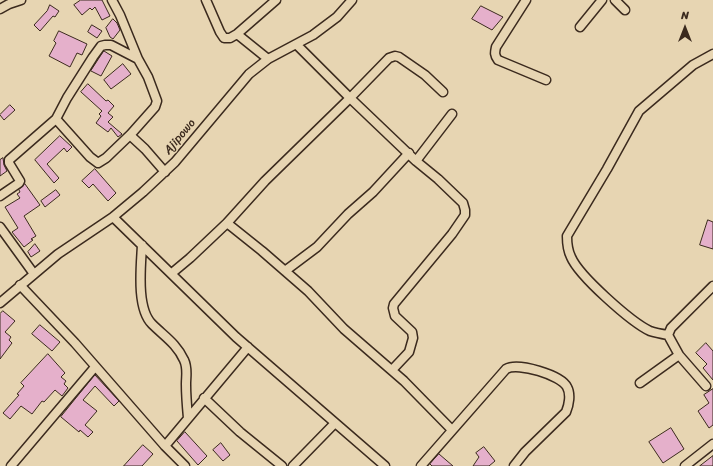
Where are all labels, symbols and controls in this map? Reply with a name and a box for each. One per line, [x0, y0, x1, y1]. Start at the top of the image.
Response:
text: N [681, 6, 689, 25]
north arrow [665, 8, 705, 48]
street label: Ajipowo [161, 116, 199, 158]

